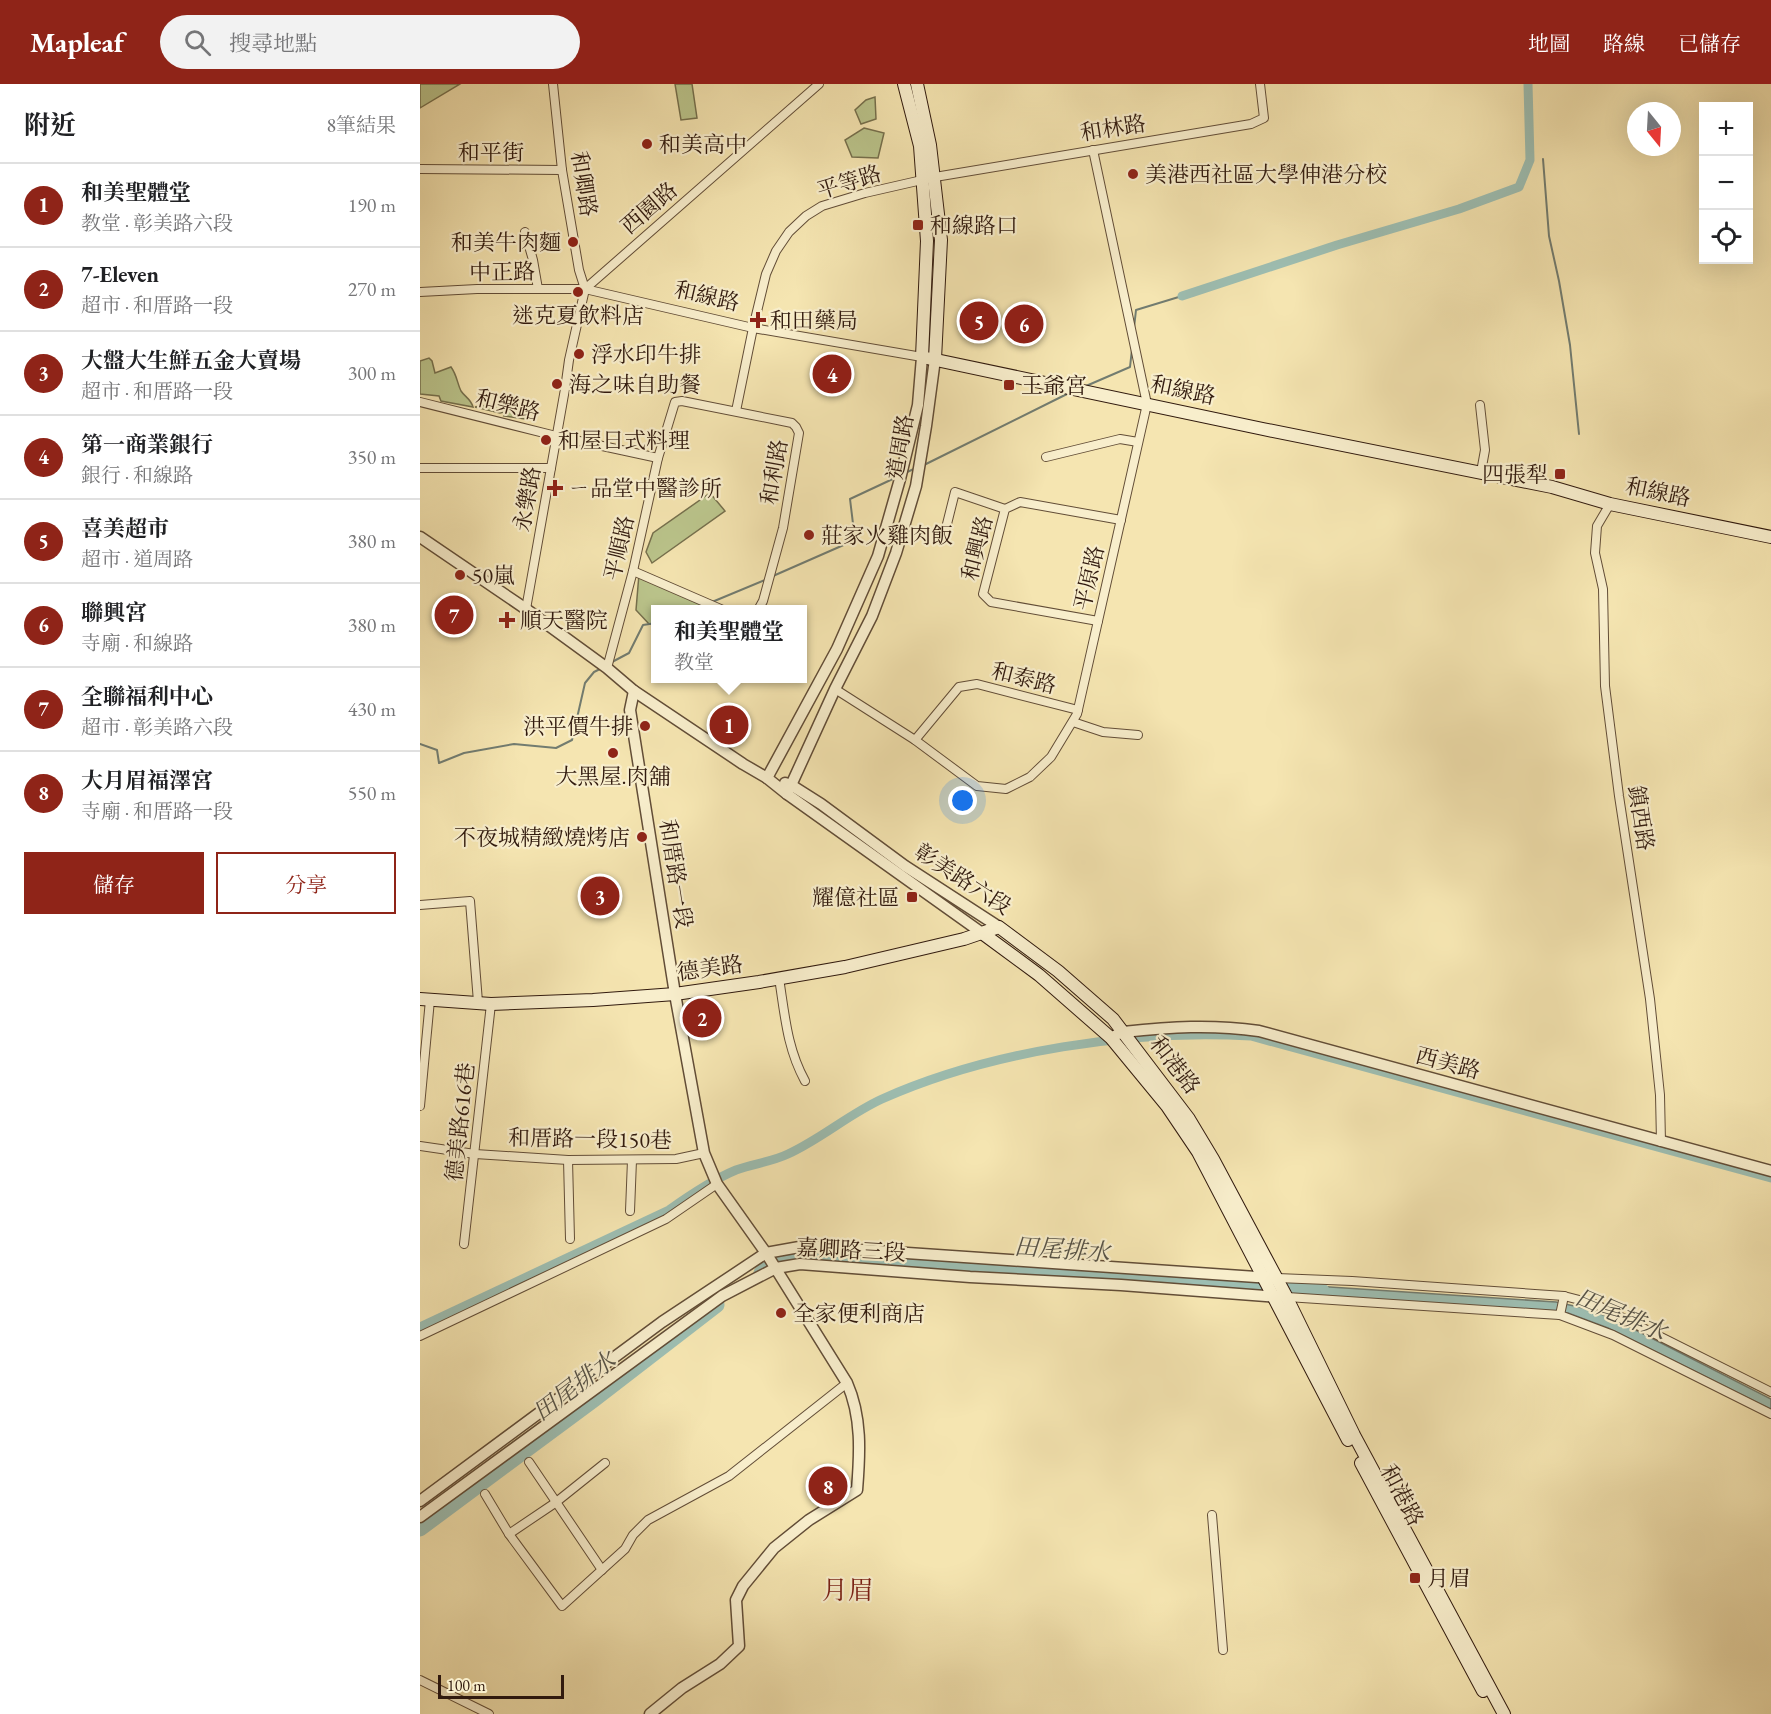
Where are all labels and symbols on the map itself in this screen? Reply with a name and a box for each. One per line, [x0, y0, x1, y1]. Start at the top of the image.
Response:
north arrow [1627, 102, 1681, 156]
street label: 和林路 [1078, 109, 1148, 147]
place label: 和美高中 [659, 130, 747, 159]
marker: 和美高中 [640, 137, 654, 151]
street label: 和平街 [458, 138, 524, 167]
street label: 和卿路 [565, 149, 603, 219]
street label: 平等路 [813, 158, 885, 206]
place label: 美港西社區大學伸港分校 [1145, 160, 1387, 189]
marker: 美港西社區大學伸港分校 [1126, 167, 1140, 181]
street label: 西園路 [615, 175, 683, 241]
place label: 和線路口 [930, 211, 1018, 240]
marker: 和線路口 [911, 218, 925, 232]
place label: 和美牛肉麵 [451, 228, 561, 257]
marker: 和美牛肉麵 [566, 235, 580, 249]
street label: 中正路 [469, 257, 535, 287]
street label: 和線路 [672, 274, 742, 318]
marker: 迷克夏飲料店 [571, 285, 585, 299]
pin: 5 [960, 298, 998, 344]
place label: 迷克夏飲料店 [512, 301, 644, 330]
pin: 6 [1004, 302, 1044, 346]
place label: 和田藥局 [770, 306, 858, 335]
marker: 和田藥局 [751, 313, 765, 327]
place label: 浮水印牛排 [591, 340, 701, 369]
marker: 浮水印牛排 [572, 347, 586, 361]
pin: 4 [812, 352, 852, 396]
street label: 和線路 [1148, 369, 1218, 411]
place label: 海之味自助餐 [569, 370, 701, 399]
place label: 王爺宮 [1021, 371, 1087, 400]
marker: 海之味自助餐 [550, 377, 564, 391]
marker: 王爺宮 [1002, 378, 1016, 392]
street label: 和樂路 [472, 383, 544, 427]
street label: 道周路 [880, 412, 920, 482]
place label: 和屋日式料理 [558, 426, 690, 455]
marker: 和屋日式料理 [539, 433, 553, 447]
street label: 和利路 [754, 437, 794, 507]
place label: 四張犁 [1482, 460, 1548, 489]
street label: 永樂路 [507, 464, 547, 534]
marker: 四張犁 [1553, 467, 1567, 481]
street label: 和線路 [1623, 471, 1693, 513]
place label: ㄧ品堂中醫診所 [568, 474, 722, 503]
marker: ㄧ品堂中醫診所 [546, 479, 564, 497]
street label: 和興路 [955, 512, 999, 584]
street label: 平順路 [597, 513, 641, 583]
place label: 莊家火雞肉飯 [821, 521, 953, 550]
marker: 莊家火雞肉飯 [802, 528, 816, 542]
street label: 平原路 [1067, 543, 1111, 613]
place label: 50嵐 [472, 561, 515, 590]
marker: 50嵐 [453, 568, 467, 582]
pin: 7 [435, 592, 474, 638]
place label: 順天醫院 [520, 606, 608, 635]
marker: 順天醫院 [498, 611, 516, 629]
street label: 和泰路 [988, 656, 1060, 700]
pin: 1 [710, 702, 748, 748]
place label: 洪平價牛排 [523, 712, 633, 741]
marker: 洪平價牛排 [638, 719, 652, 733]
marker: 大黑屋.肉舖 [606, 746, 620, 760]
place label: 大黑屋.肉舖 [555, 762, 671, 791]
street label: 鎮西路 [1622, 783, 1660, 853]
your location [948, 786, 977, 815]
street label: 和厝路一段 [653, 817, 699, 931]
place label: 不夜城精緻燒烤店 [454, 823, 630, 852]
marker: 不夜城精緻燒烤店 [635, 830, 649, 844]
street label: 彰美路六段 [909, 837, 1017, 921]
pin: 3 [580, 874, 620, 918]
place label: 耀億社區 [812, 883, 900, 912]
marker: 耀億社區 [905, 890, 919, 904]
street label: 德美路 [675, 949, 745, 987]
pin: 2 [682, 996, 722, 1040]
street label: 和港路 [1143, 1030, 1207, 1100]
street label: 西美路 [1412, 1040, 1484, 1086]
street label: 德美路616巷 [439, 1061, 481, 1183]
street label: 和厝路一段150巷 [508, 1123, 672, 1155]
water label: 田尾排水 [1013, 1230, 1113, 1268]
street label: 嘉卿路三段 [795, 1233, 907, 1267]
water label: 田尾排水 [1571, 1281, 1673, 1348]
place label: 全家便利商店 [793, 1299, 925, 1328]
marker: 全家便利商店 [774, 1306, 788, 1320]
water label: 田尾排水 [526, 1344, 623, 1427]
street label: 和港路 [1374, 1459, 1430, 1531]
pin: 8 [808, 1464, 848, 1508]
place label: 月眉 [1427, 1564, 1471, 1593]
marker: 月眉 [1408, 1571, 1422, 1585]
district label: 月眉 [822, 1573, 874, 1607]
scale bar [438, 1672, 564, 1700]

